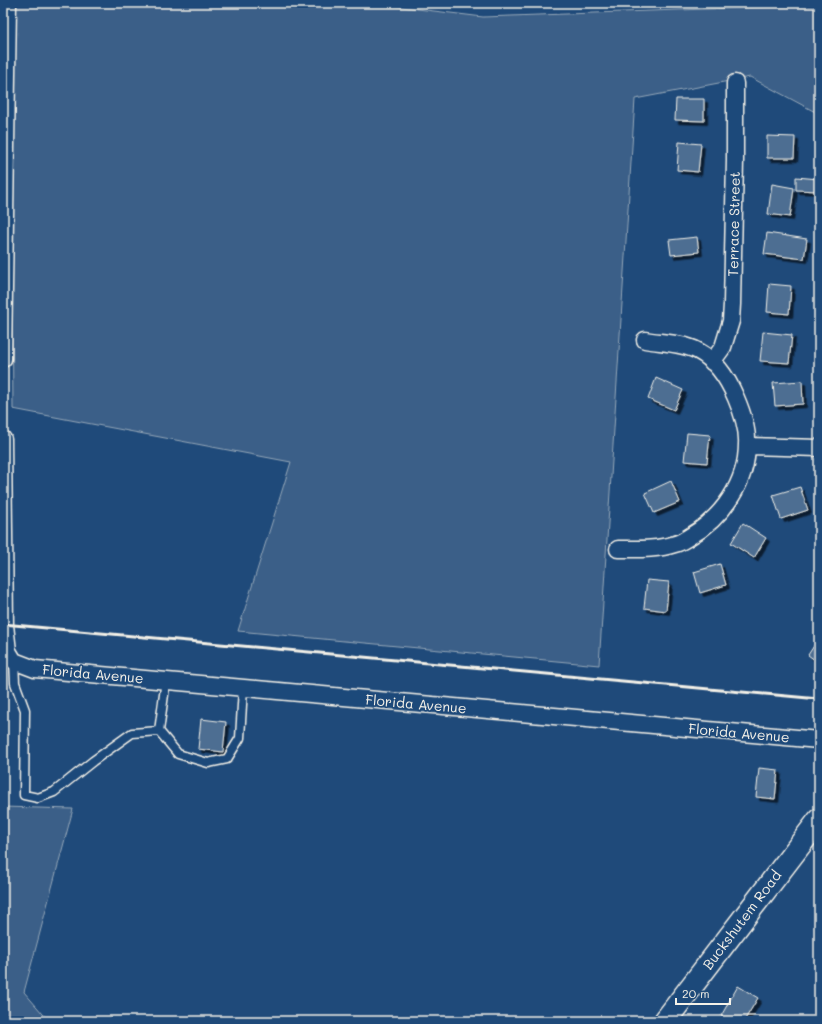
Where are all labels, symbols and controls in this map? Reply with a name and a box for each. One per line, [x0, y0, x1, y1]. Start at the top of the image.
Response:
street label: Terrace Street [723, 171, 744, 277]
street label: Florida Avenue [42, 660, 144, 687]
street label: Florida Avenue [365, 690, 467, 717]
street label: Florida Avenue [688, 719, 790, 746]
street label: Buckshutem Road [698, 866, 785, 973]
scale bar [676, 980, 730, 1006]
text: 20 m [682, 985, 710, 1001]

